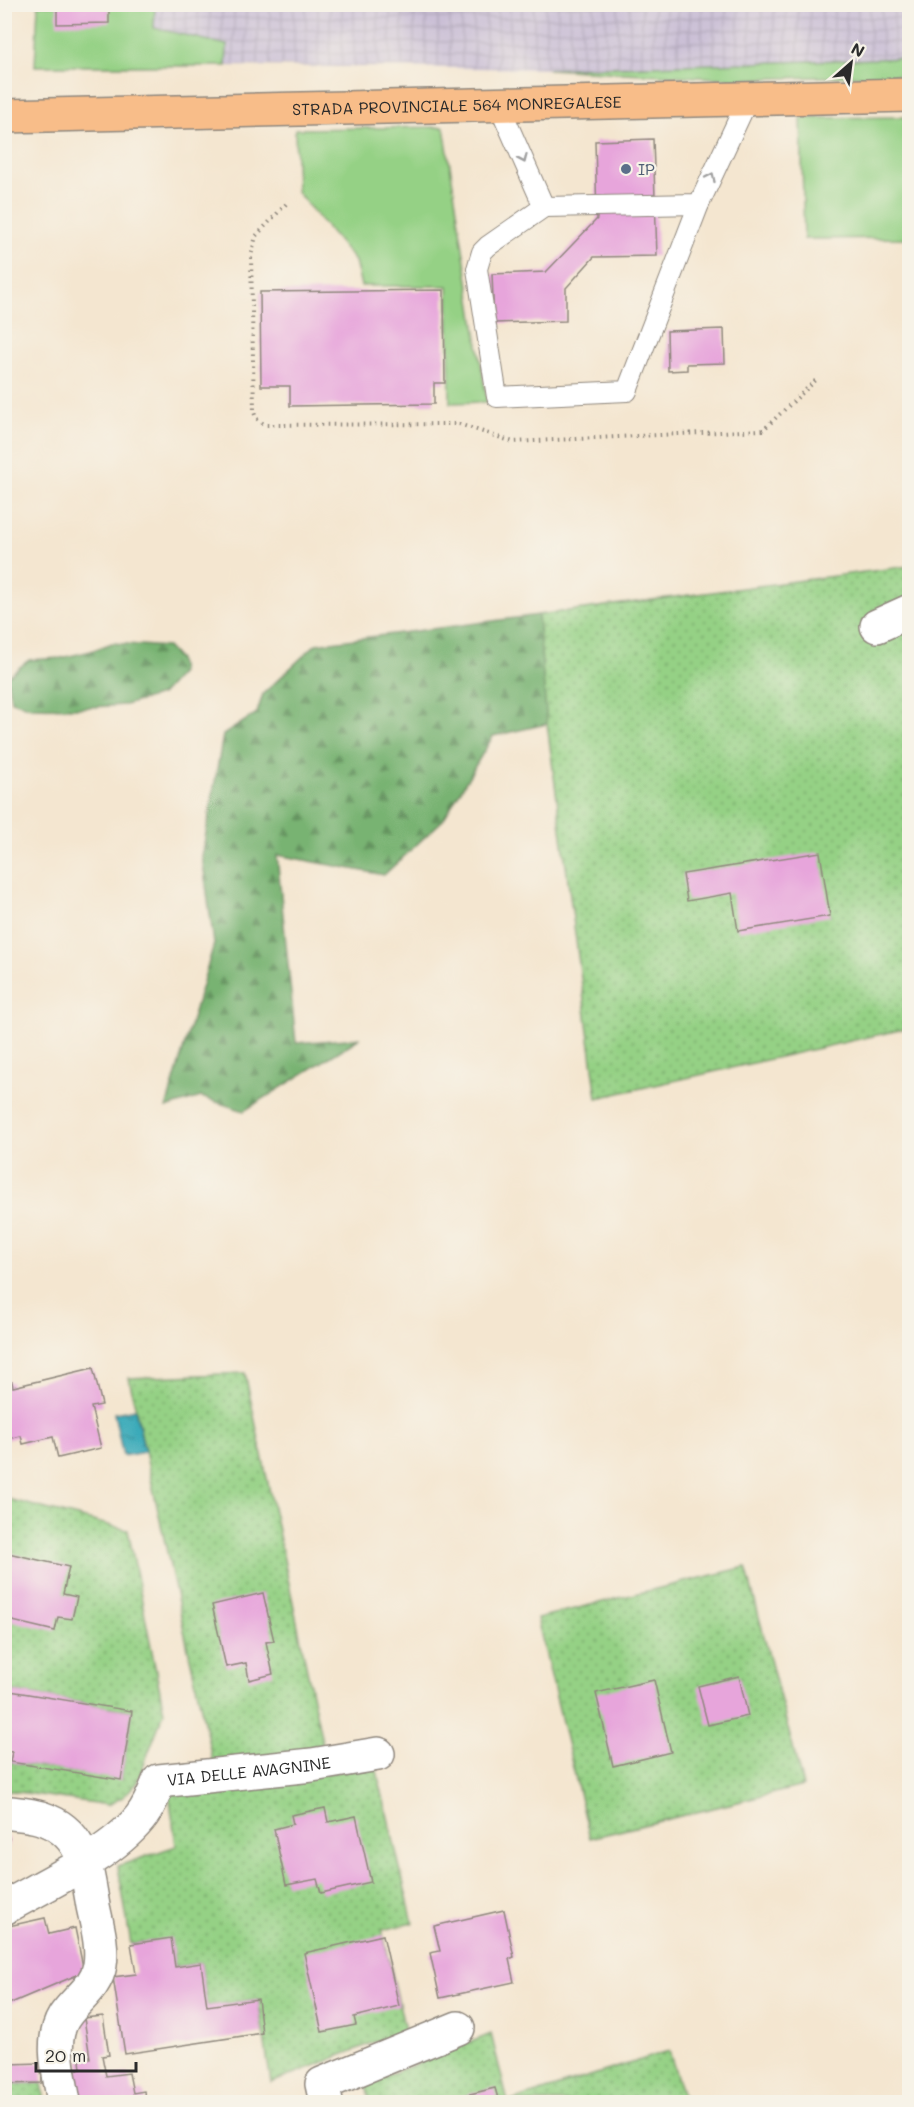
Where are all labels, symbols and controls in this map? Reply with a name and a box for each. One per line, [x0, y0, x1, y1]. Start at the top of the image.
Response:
north arrow [821, 33, 881, 93]
text: N [848, 37, 869, 61]
street label: STRADA PROVINCIALE 564 MONREGALESE [292, 91, 622, 119]
one-way arrow [515, 152, 527, 163]
place label: IP [638, 158, 655, 179]
marker: IP [619, 162, 633, 176]
one-way arrow [704, 173, 716, 184]
street label: VIA DELLE AVAGNINE [166, 1751, 332, 1790]
scale bar [36, 2035, 136, 2073]
text: 20 m [45, 2043, 86, 2067]

